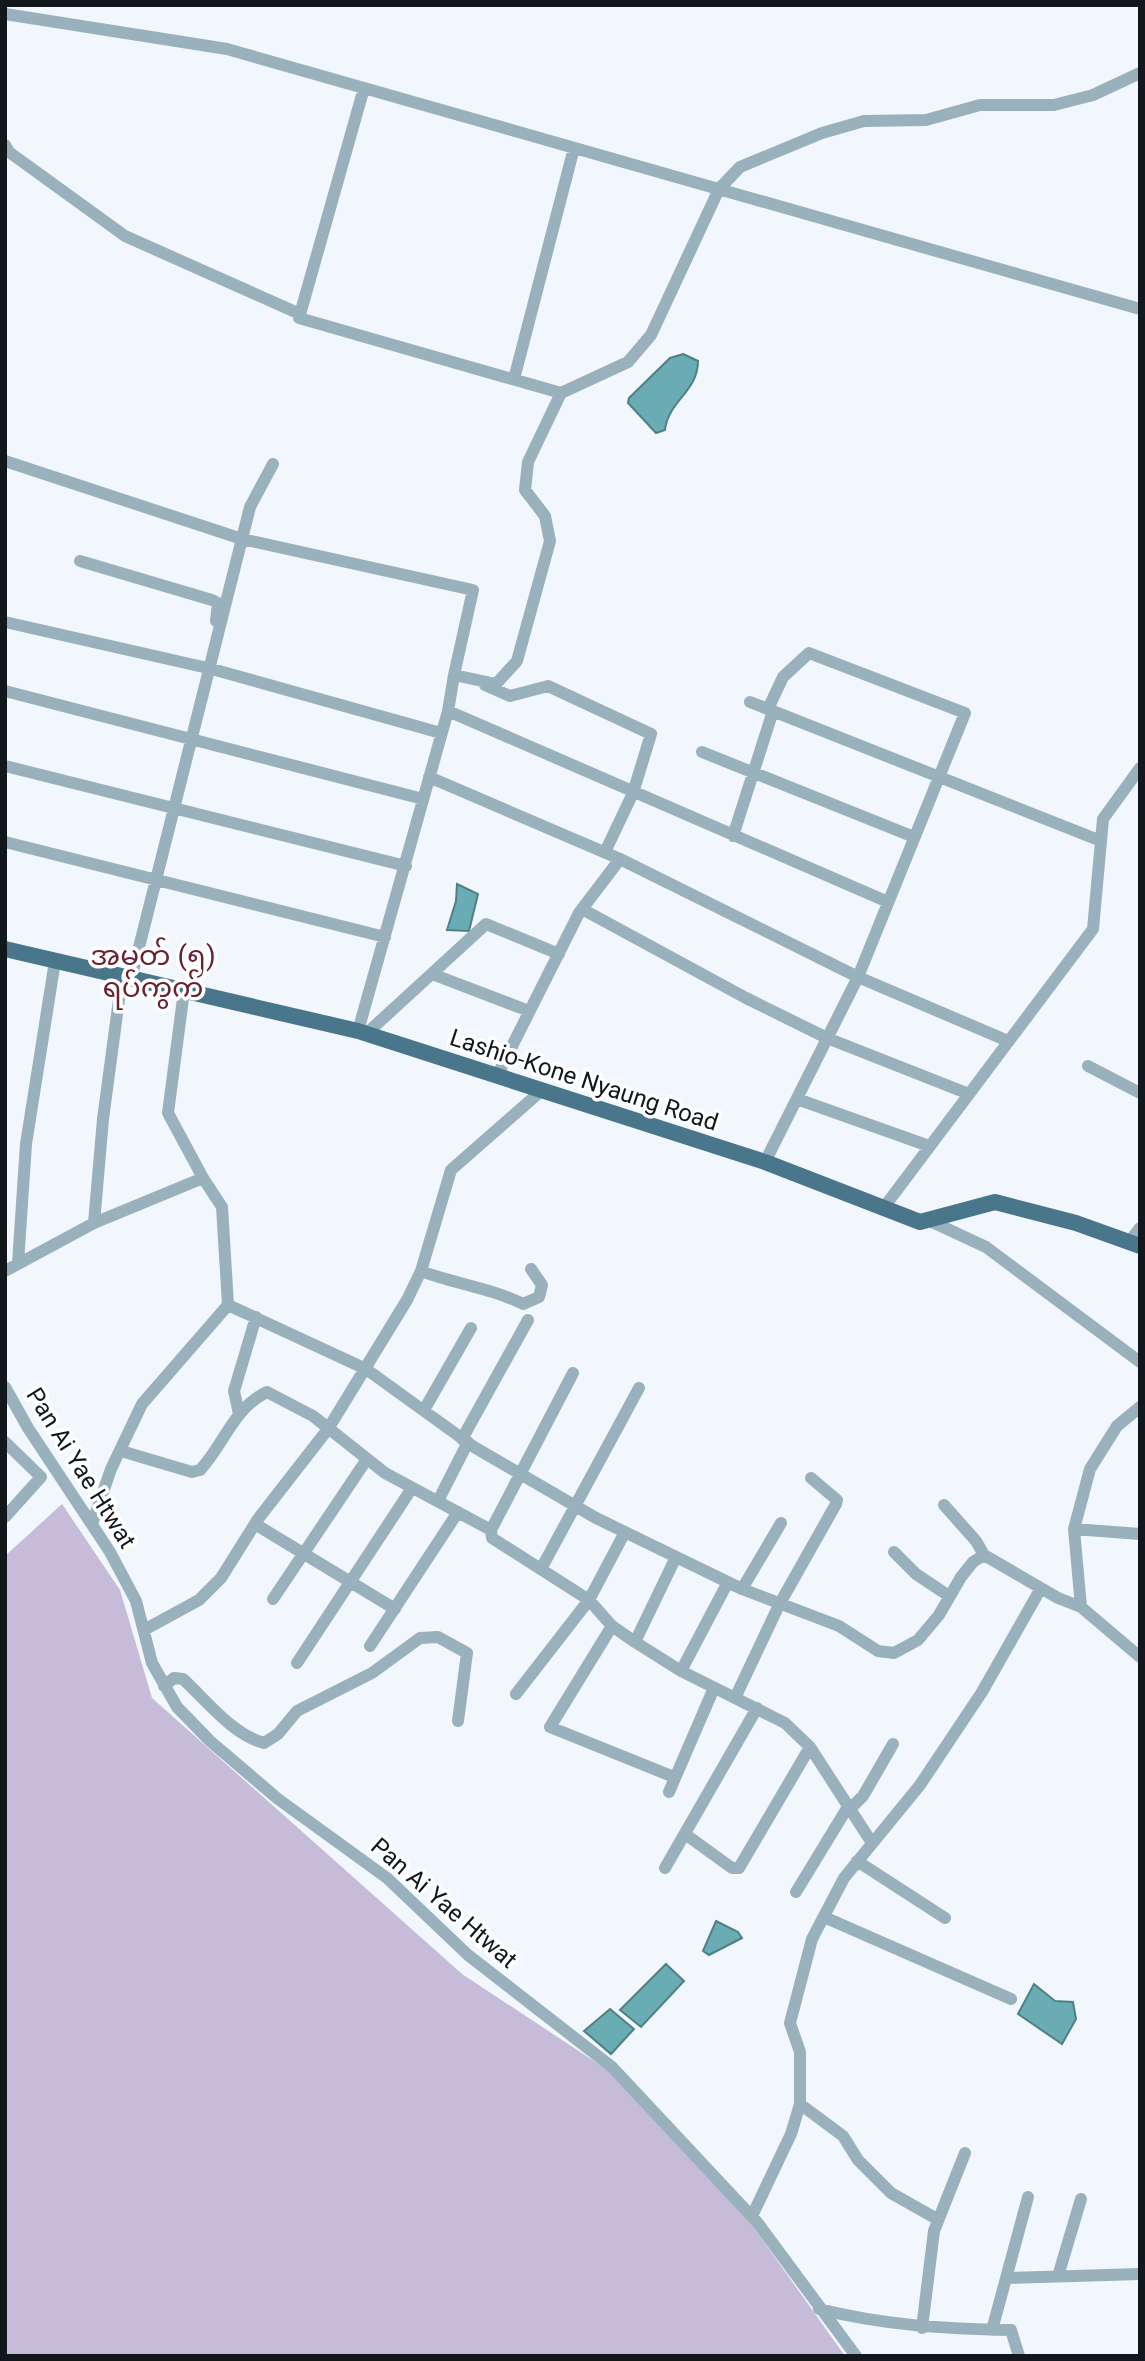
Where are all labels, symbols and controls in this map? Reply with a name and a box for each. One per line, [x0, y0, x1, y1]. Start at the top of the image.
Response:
district label: အမှတ် (၅) ရပ်ကွက် [90, 937, 216, 1010]
street label: Lashio-Kone Nyaung Road [446, 1023, 722, 1137]
street label: Pan Ai Yae Htwat [20, 1383, 142, 1554]
street label: Pan Ai Yae Htwat [365, 1832, 523, 1974]

